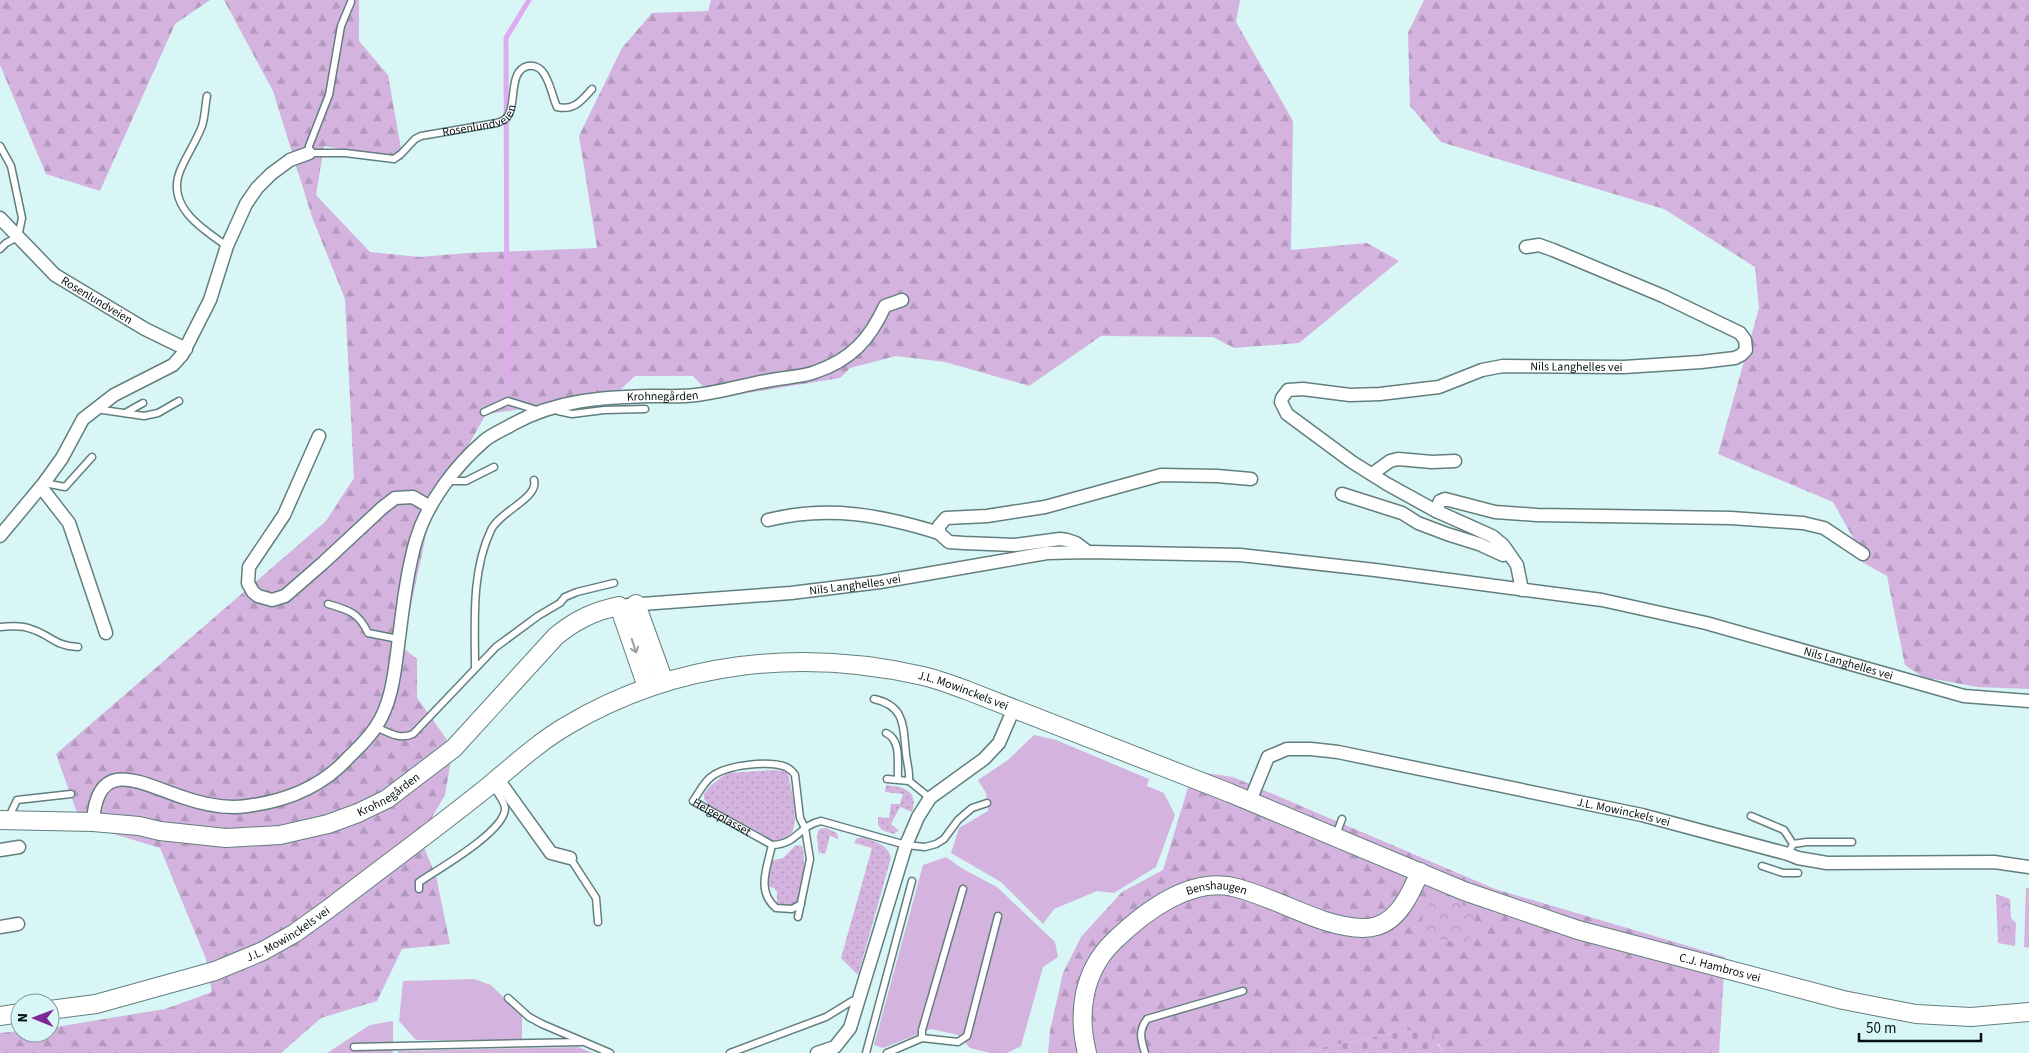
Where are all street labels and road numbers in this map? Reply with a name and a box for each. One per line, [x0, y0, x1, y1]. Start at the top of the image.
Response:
street label: Rosenlundveien [441, 103, 520, 141]
street label: Rosenlundveien [58, 272, 136, 328]
street label: Nils Langhelles vei [1530, 358, 1623, 375]
street label: Krohnegården [626, 386, 699, 405]
street label: Nils Langhelles vei [808, 570, 902, 599]
street label: Nils Langhelles vei [1802, 643, 1895, 684]
street label: J.L. Mowinckels vei [916, 667, 1011, 714]
street label: Krohnegården [354, 769, 423, 821]
street label: J.L. Mowinckels vei [1575, 793, 1672, 831]
street label: Helgeplasset [689, 794, 754, 840]
street label: Benshaugen [1183, 877, 1249, 899]
street label: J.L. Mowinckels vei [244, 902, 333, 966]
street label: C.J. Hambros vei [1677, 949, 1763, 986]

